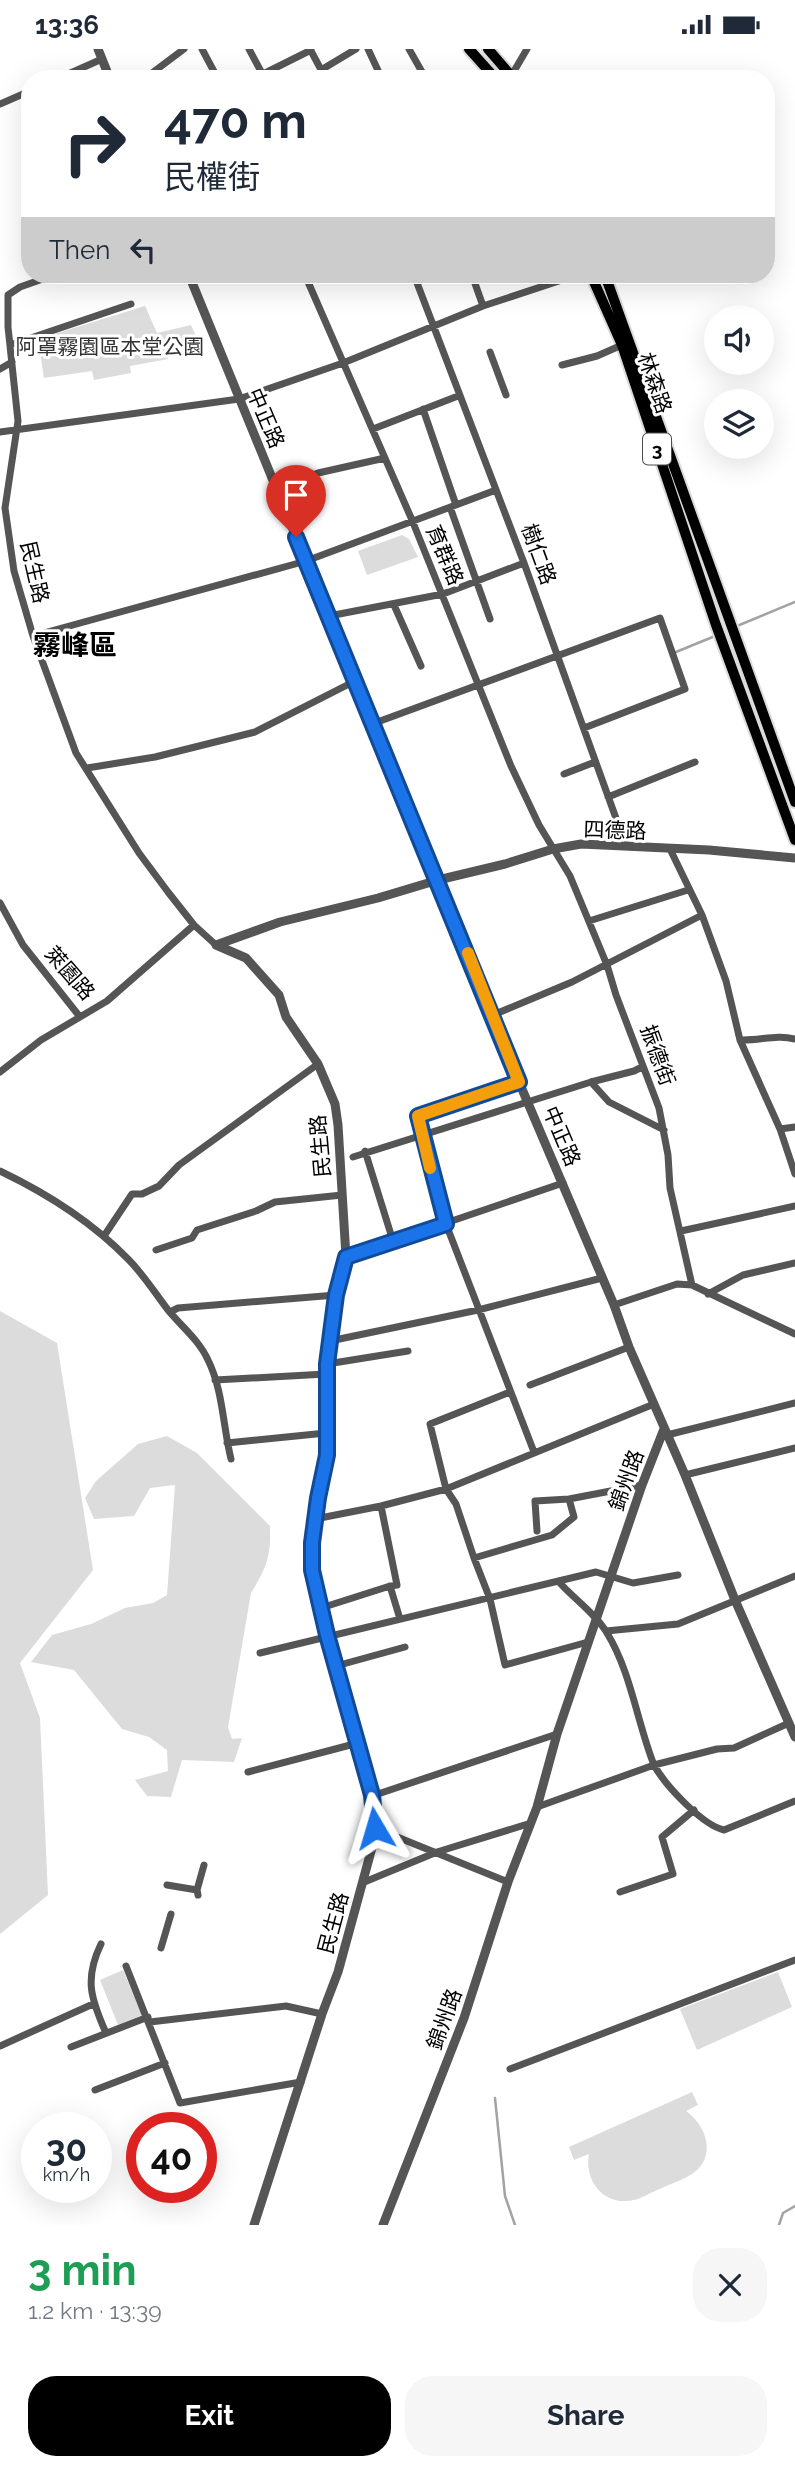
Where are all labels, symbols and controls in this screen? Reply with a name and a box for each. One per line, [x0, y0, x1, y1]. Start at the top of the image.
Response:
text: 13:36 [35, 10, 99, 40]
text: 470 m [164, 92, 307, 149]
icon: right [49, 98, 140, 189]
text: 民權街 [164, 158, 260, 195]
icon: left [124, 231, 162, 269]
text: Then [49, 235, 110, 265]
map controls [704, 305, 774, 459]
button: sound [704, 305, 774, 375]
park label: 阿罩霧園區本堂公園 [16, 334, 205, 359]
street label: 林森路 [633, 349, 677, 417]
street label: 中正路 [242, 384, 290, 452]
button: layers [704, 389, 774, 459]
road number: 3 [643, 433, 671, 465]
pin [266, 465, 326, 537]
icon: arrive [277, 476, 315, 514]
street label: 樹仁路 [516, 520, 562, 588]
street label: 育群路 [421, 521, 469, 589]
street label: 民生路 [16, 538, 54, 606]
district label: 霧峰區 [33, 629, 117, 662]
street label: 四德路 [583, 816, 647, 844]
street label: 萊園路 [40, 941, 100, 1005]
street label: 振德街 [635, 1021, 681, 1089]
street label: 中正路 [538, 1102, 586, 1170]
street label: 民生路 [305, 1114, 335, 1178]
street label: 錦州路 [603, 1446, 649, 1514]
position arrow [338, 1791, 412, 1865]
street label: 民生路 [313, 1889, 353, 1957]
street label: 錦州路 [421, 1985, 467, 2053]
speed limit sign: 40 [126, 2112, 217, 2203]
text: 30 [46, 2128, 87, 2169]
text: km/h [43, 2164, 90, 2185]
text: 3 min [28, 2246, 137, 2295]
button: close [693, 2248, 767, 2322]
text: 1.2 km · 13:39 [28, 2297, 162, 2324]
button: Exit [28, 2376, 391, 2456]
button: Share [405, 2376, 767, 2456]

